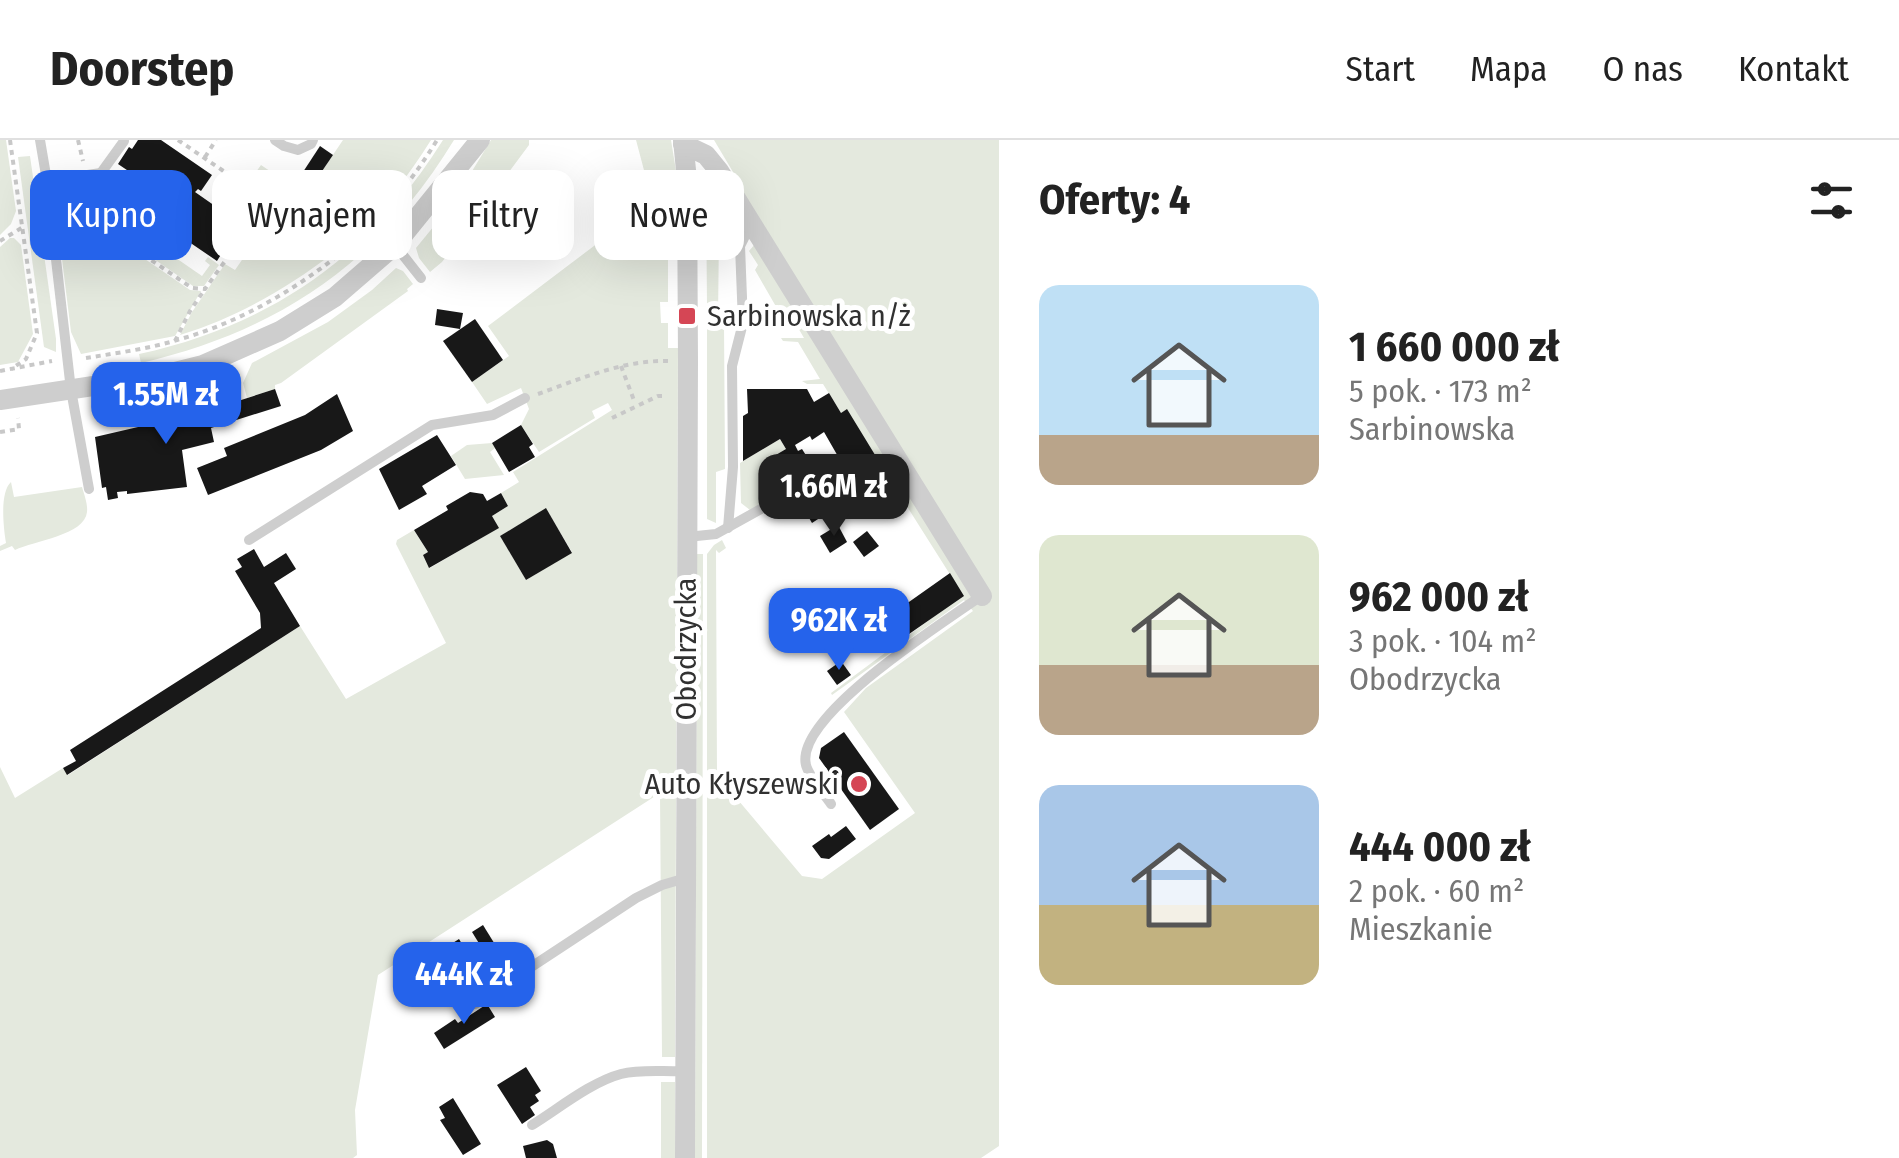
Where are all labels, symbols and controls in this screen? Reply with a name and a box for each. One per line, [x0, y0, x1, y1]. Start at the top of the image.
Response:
text: Doorstep [50, 40, 234, 98]
text: Start [1346, 48, 1415, 90]
text: Mapa [1470, 48, 1547, 90]
text: O nas [1602, 48, 1683, 90]
text: Kontakt [1738, 48, 1849, 90]
chip: Kupno [30, 170, 192, 260]
chip: Wynajem [212, 170, 412, 260]
chip: Filtry [432, 170, 574, 260]
chip: Nowe [594, 170, 744, 260]
icon: filters [1804, 173, 1859, 228]
text: Oferty: 4 [1039, 175, 1190, 225]
place label: Sarbinowska n/ż [707, 298, 911, 334]
marker: Sarbinowska n/ż [676, 305, 698, 327]
text: 1 660 000 zł [1349, 322, 1560, 372]
icon: home [1119, 325, 1239, 445]
pin: 1.55M zł [63, 362, 269, 447]
text: 5 pok. · 173 m² [1349, 372, 1532, 410]
text: 1.55M zł [113, 375, 219, 413]
text: Sarbinowska [1349, 410, 1515, 448]
pin: 1.66M zł [731, 454, 937, 539]
text: 1.66M zł [780, 467, 888, 505]
text: 962 000 zł [1349, 572, 1529, 622]
icon: home [1119, 575, 1239, 695]
street label: Obodrzycka [668, 577, 704, 721]
pin: 962K zł [747, 588, 931, 673]
text: 962K zł [791, 601, 887, 639]
text: 3 pok. · 104 m² [1349, 622, 1537, 660]
text: Obodrzycka [1349, 660, 1502, 698]
place label: Auto Kłyszewski [645, 766, 839, 802]
marker: Auto Kłyszewski [848, 773, 870, 795]
text: 444 000 zł [1349, 822, 1531, 872]
icon: home [1119, 825, 1239, 945]
text: 2 pok. · 60 m² [1349, 872, 1524, 910]
text: Mieszkanie [1349, 910, 1493, 948]
pin: 444K zł [372, 942, 556, 1027]
text: 444K zł [415, 955, 513, 993]

